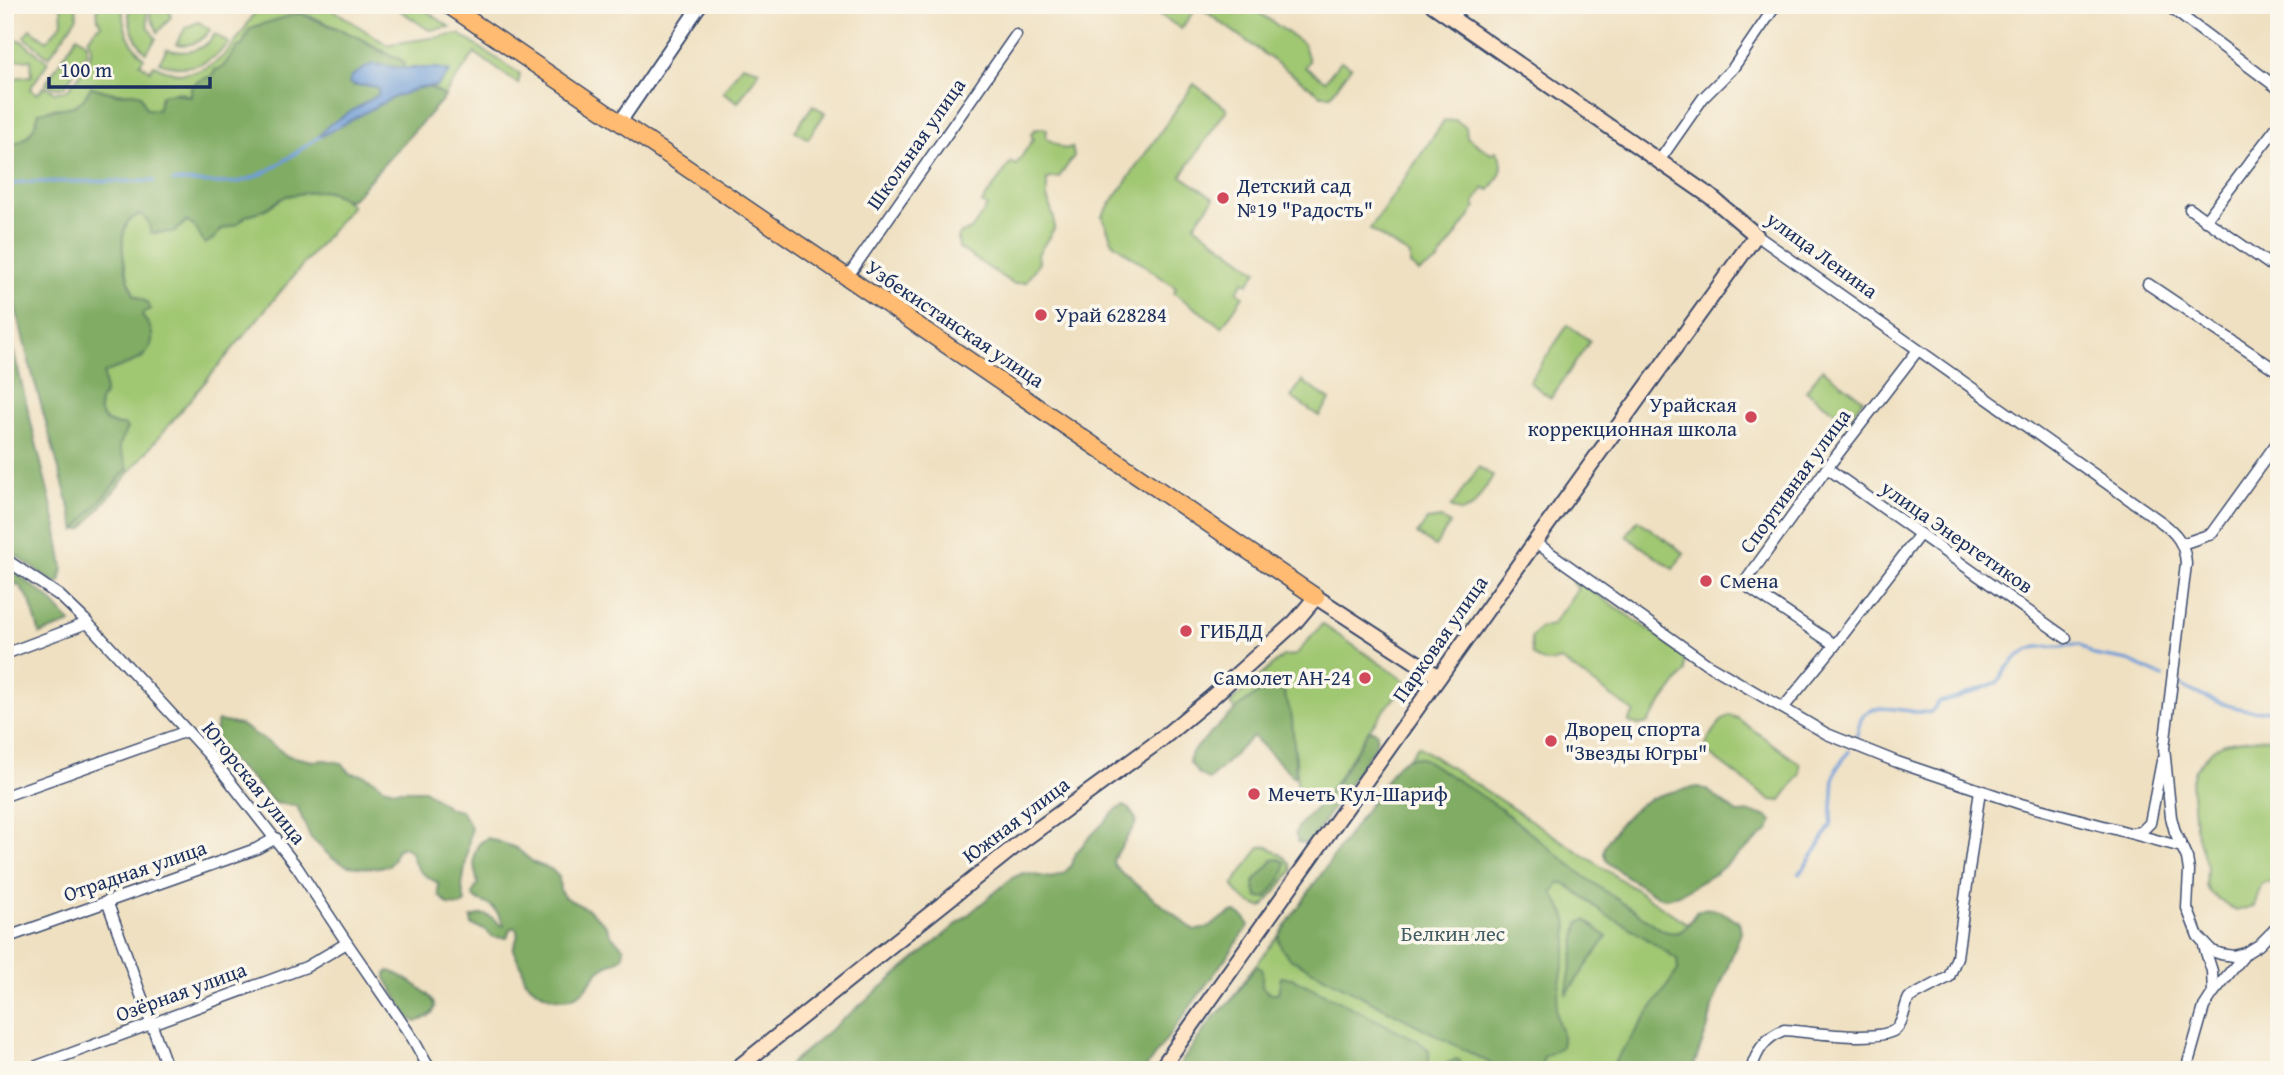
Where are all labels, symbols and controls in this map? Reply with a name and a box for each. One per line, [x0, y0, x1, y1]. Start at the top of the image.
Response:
scale bar [49, 46, 210, 90]
text: 100 m [60, 54, 112, 85]
street label: Школьная улица [858, 71, 973, 216]
place label: Детский сад №19 "Радость" [1236, 170, 1373, 225]
marker: Детский сад №19 "Радость" [1215, 190, 1231, 206]
street label: улица Ленина [1759, 203, 1885, 306]
street label: Узбекистанская улица [860, 252, 1051, 395]
place label: Урай 628284 [1055, 299, 1167, 330]
marker: Урай 628284 [1033, 307, 1049, 323]
place label: Урайская коррекционная школа [1528, 389, 1737, 444]
street label: Спортивная улица [1731, 402, 1858, 560]
marker: Урайская коррекционная школа [1743, 409, 1759, 425]
street label: улица Энергетиков [1874, 472, 2040, 601]
place label: Смена [1720, 565, 1778, 596]
street label: Парковая улица [1384, 569, 1495, 709]
marker: Смена [1698, 573, 1714, 589]
place label: ГИБДД [1200, 615, 1263, 646]
marker: ГИБДД [1178, 623, 1194, 639]
place label: Самолет АН-24 [1214, 662, 1351, 693]
marker: Самолет АН-24 [1357, 670, 1373, 686]
place label: Дворец спорта "Звезды Югры" [1564, 713, 1707, 768]
street label: Югорская улица [195, 714, 314, 851]
marker: Дворец спорта "Звезды Югры" [1543, 733, 1559, 749]
street label: Южная улица [955, 769, 1076, 870]
place label: Мечеть Кул-Шариф [1268, 778, 1448, 809]
marker: Мечеть Кул-Шариф [1246, 786, 1262, 802]
street label: Отрадная улица [59, 831, 211, 910]
park label: Белкин лес [1401, 918, 1505, 949]
street label: Озёрная улица [111, 954, 251, 1030]

